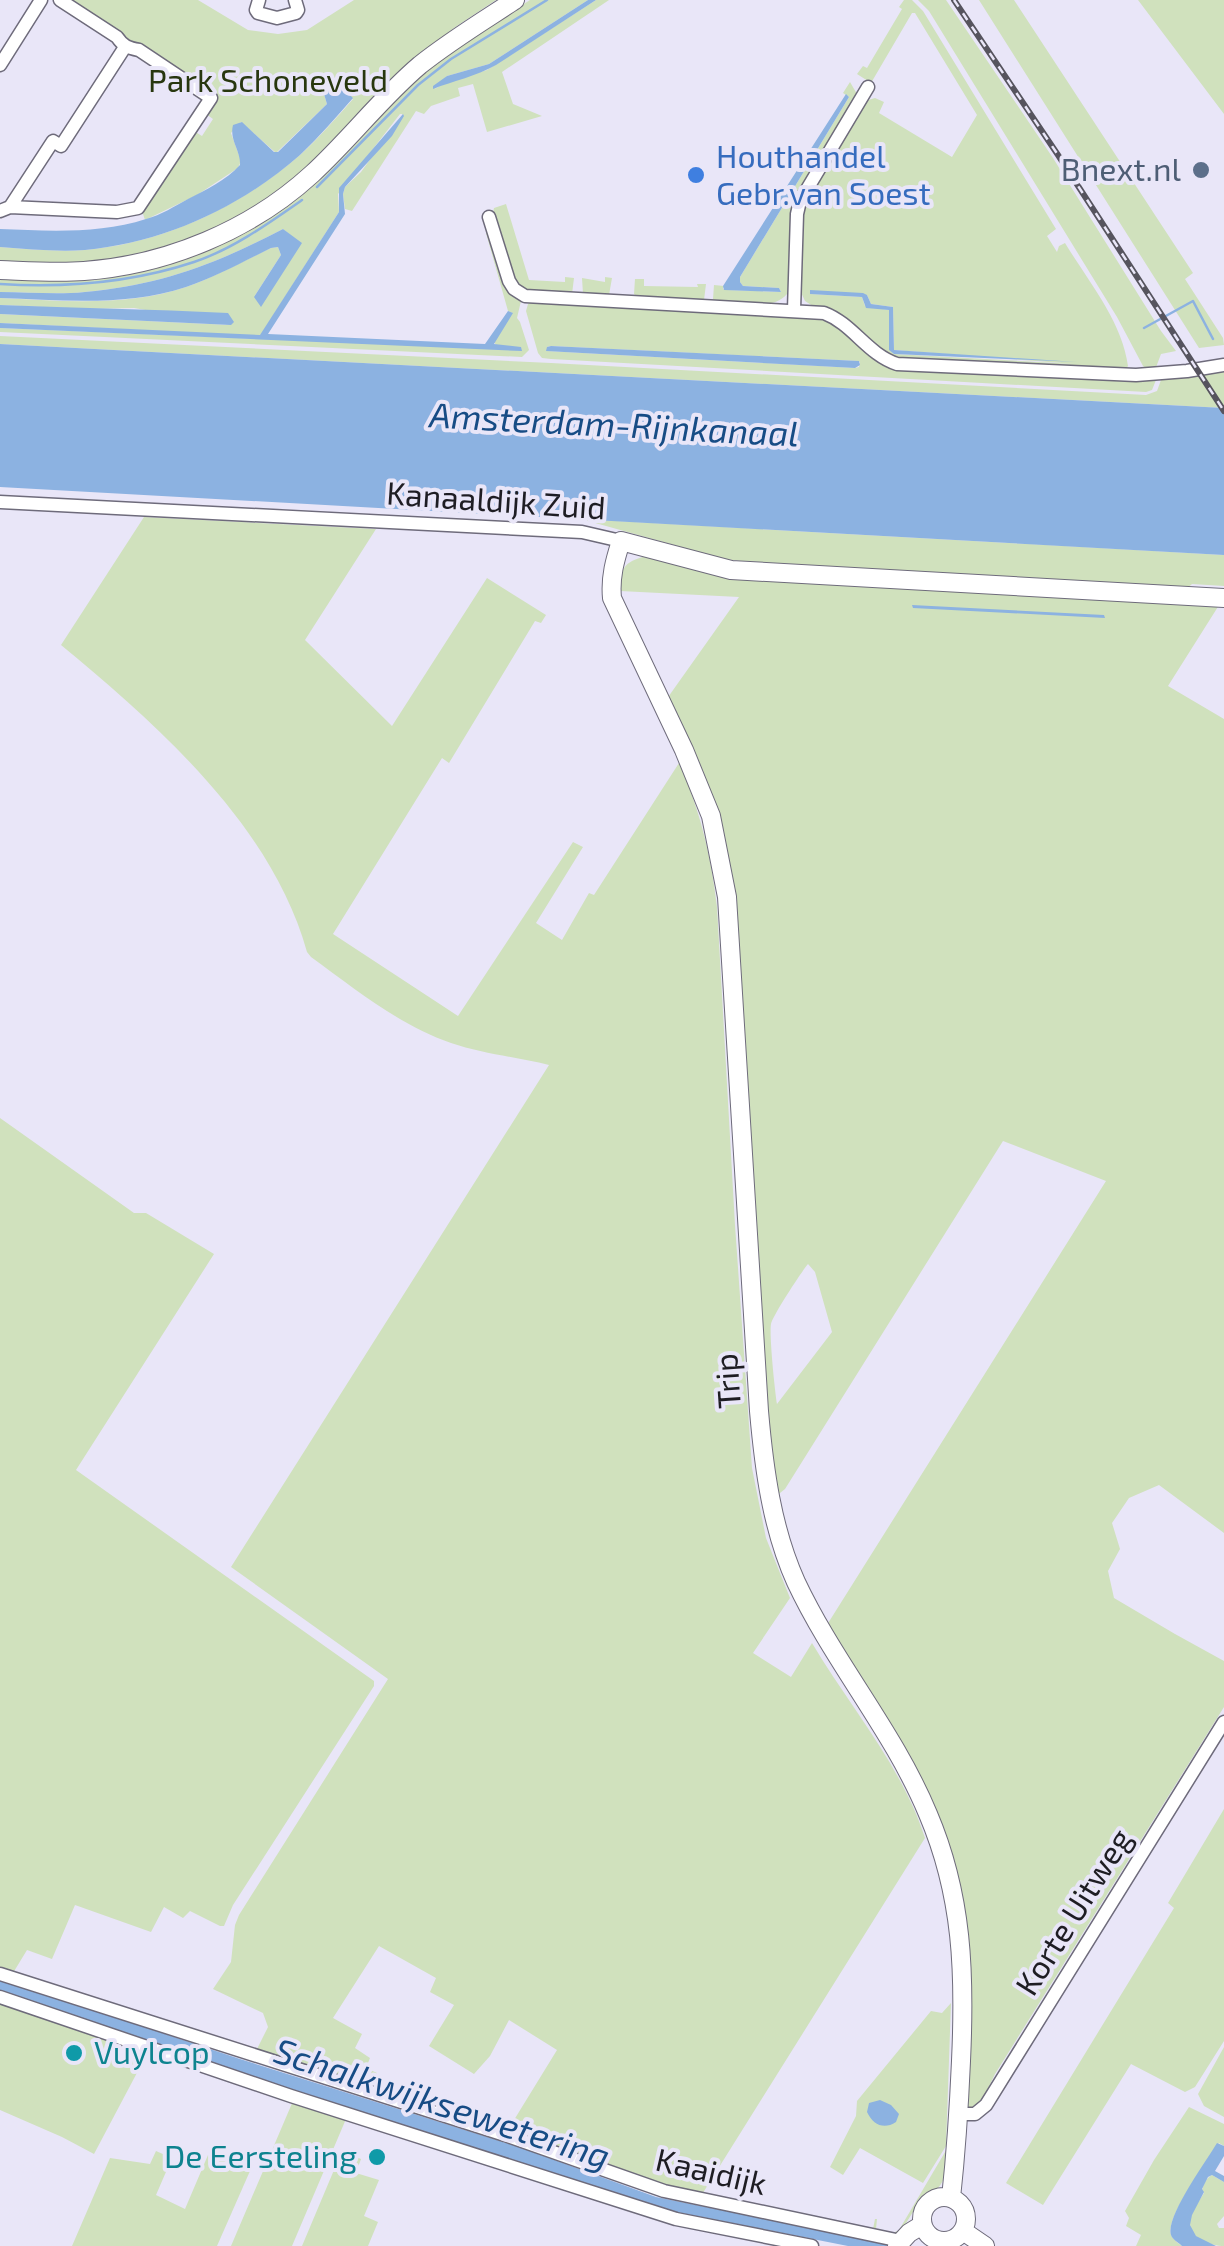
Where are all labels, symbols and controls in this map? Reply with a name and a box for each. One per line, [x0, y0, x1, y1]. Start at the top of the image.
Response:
park label: Park Schoneveld [148, 60, 388, 98]
place label: Houthandel Gebr.van Soest [716, 136, 931, 211]
place label: Bnext.nl [1061, 149, 1181, 187]
marker: Bnext.nl [1190, 159, 1212, 181]
marker: Houthandel Gebr.van Soest [685, 164, 707, 186]
water label: Amsterdam-Rijnkanaal [426, 392, 800, 454]
street label: Kanaaldijk Zuid [385, 472, 607, 527]
street label: Trip [705, 1352, 747, 1410]
street label: Korte Uitweg [1006, 1821, 1139, 2001]
water label: Schalkwijksewetering [269, 2028, 616, 2176]
place label: Vuylcop [94, 2032, 210, 2070]
marker: Vuylcop [63, 2042, 85, 2064]
place label: De Eersteling [164, 2136, 357, 2174]
street label: Kaaidijk [652, 2139, 771, 2202]
marker: De Eersteling [366, 2146, 388, 2168]

